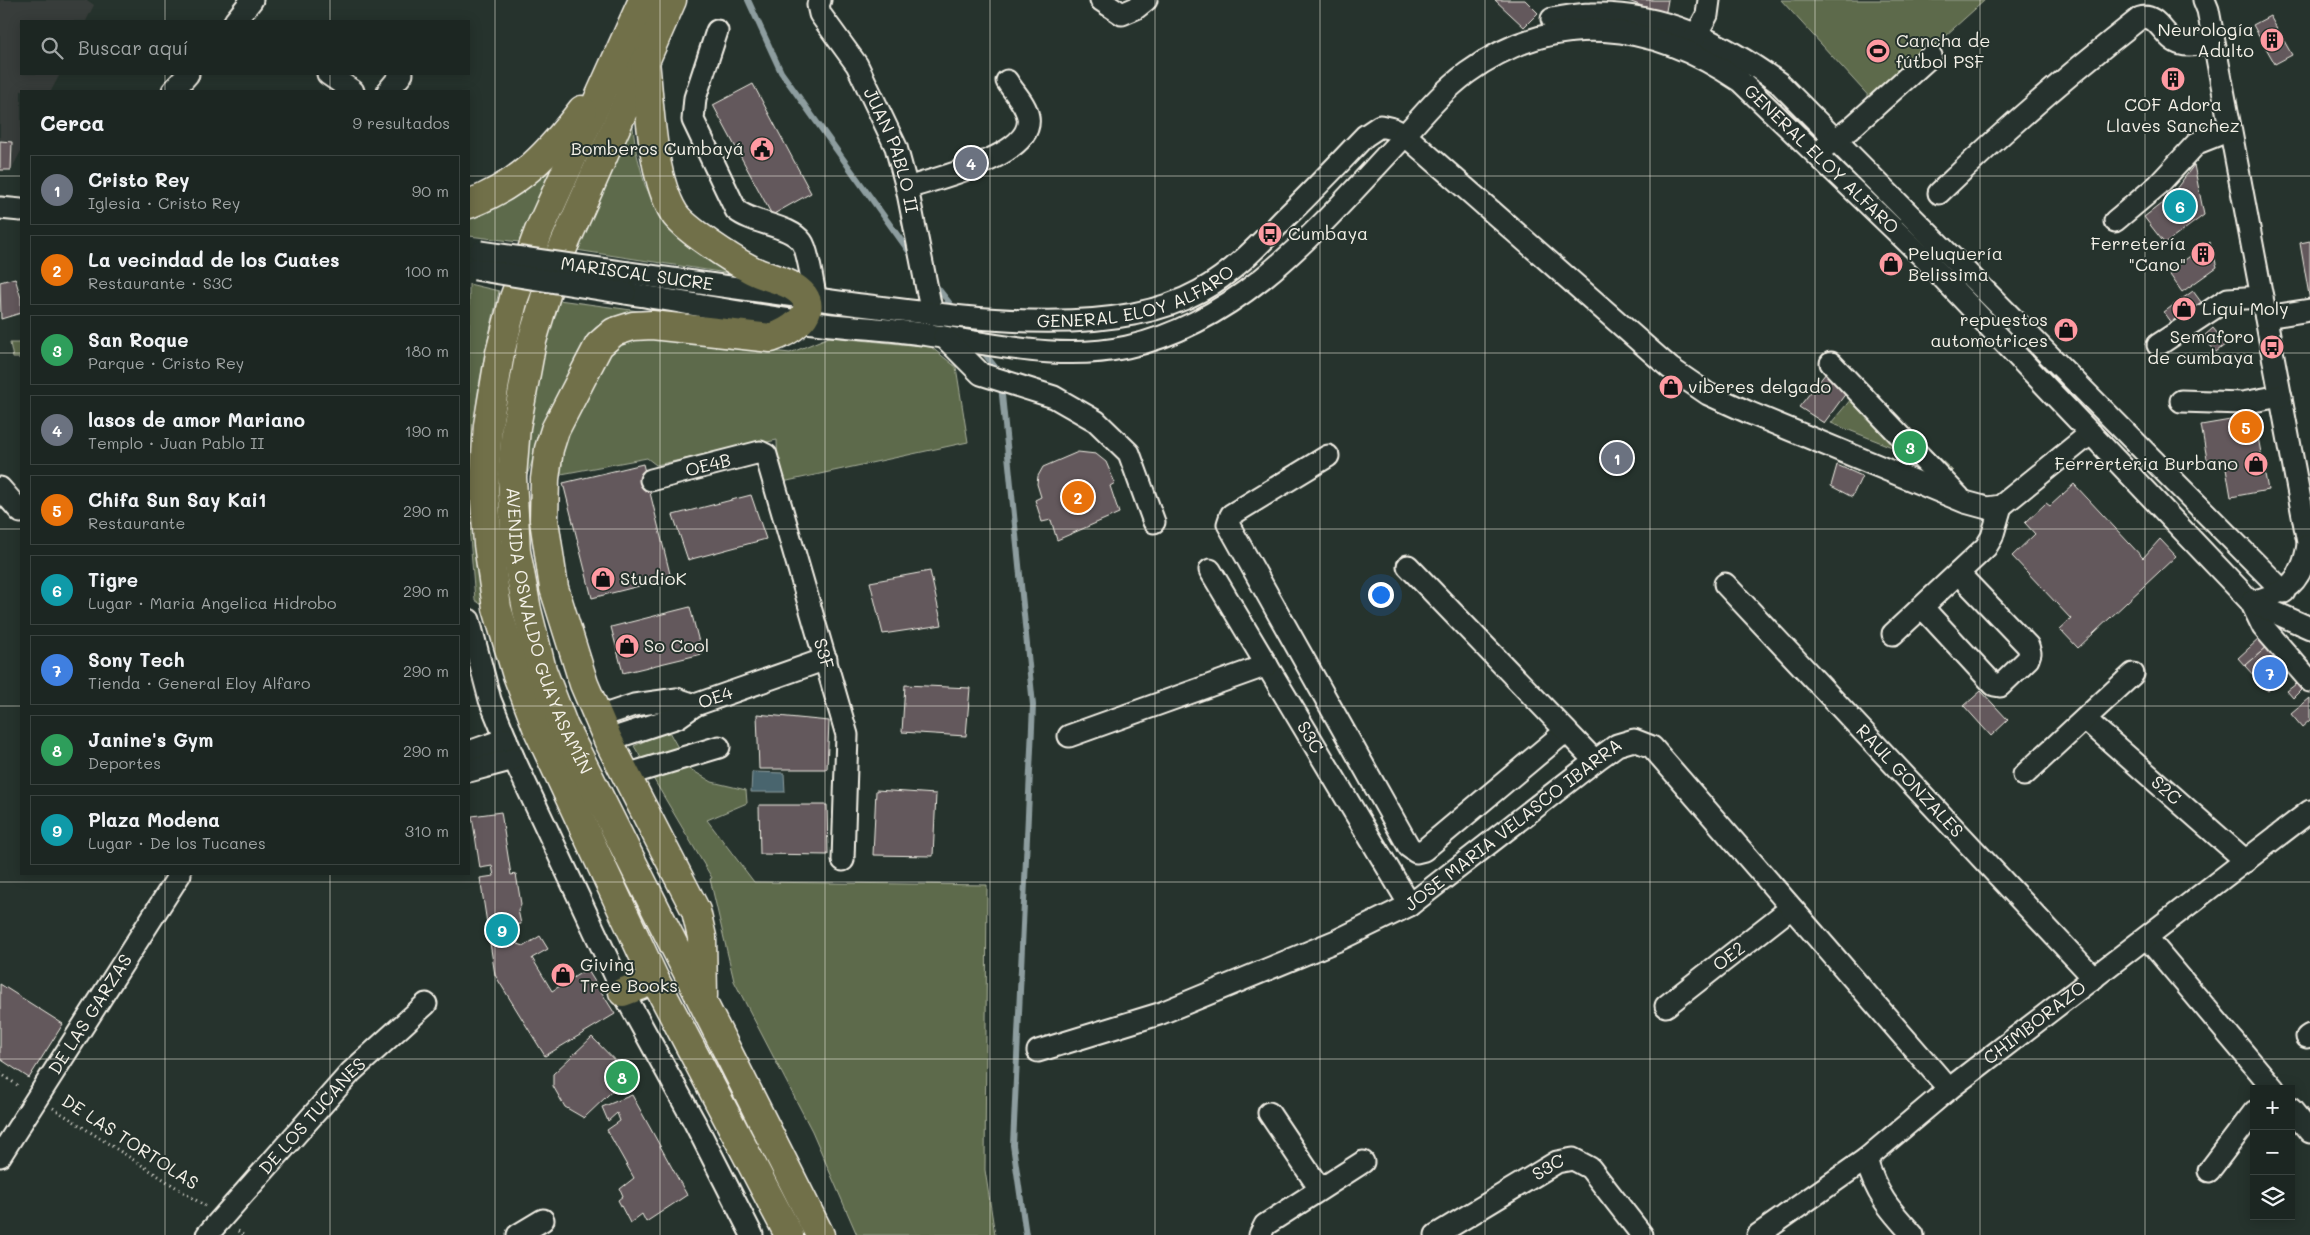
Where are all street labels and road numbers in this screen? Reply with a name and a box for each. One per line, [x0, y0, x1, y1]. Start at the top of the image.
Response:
street label: GENERAL ELOY ALFARO [1739, 78, 1905, 239]
street label: JUAN PABLO II [858, 83, 925, 215]
street label: MARISCAL SUCRE [559, 250, 715, 296]
street label: GENERAL ELOY ALFARO [1037, 259, 1239, 332]
street label: OE4B [682, 447, 733, 482]
street label: AVENIDA OSWALDO GUAYASAMÍN [502, 486, 599, 778]
street label: S3F [809, 635, 840, 671]
street label: OE4 [694, 680, 736, 714]
street label: S3C [1292, 716, 1330, 758]
street label: RAUL GONZALES [1851, 719, 1969, 842]
street label: JOSE MARIA VELASCO IBARRA [1399, 732, 1626, 916]
street label: S2C [2146, 770, 2187, 810]
street label: OE2 [1707, 936, 1749, 976]
street label: DE LAS GARZAS [42, 949, 137, 1079]
street label: CHIMBORAZO [1978, 975, 2091, 1069]
street label: DE LOS TUCANES [253, 1052, 370, 1179]
street label: DE LAS TORTOLAS [58, 1088, 204, 1194]
street label: S3C [1527, 1148, 1566, 1185]

